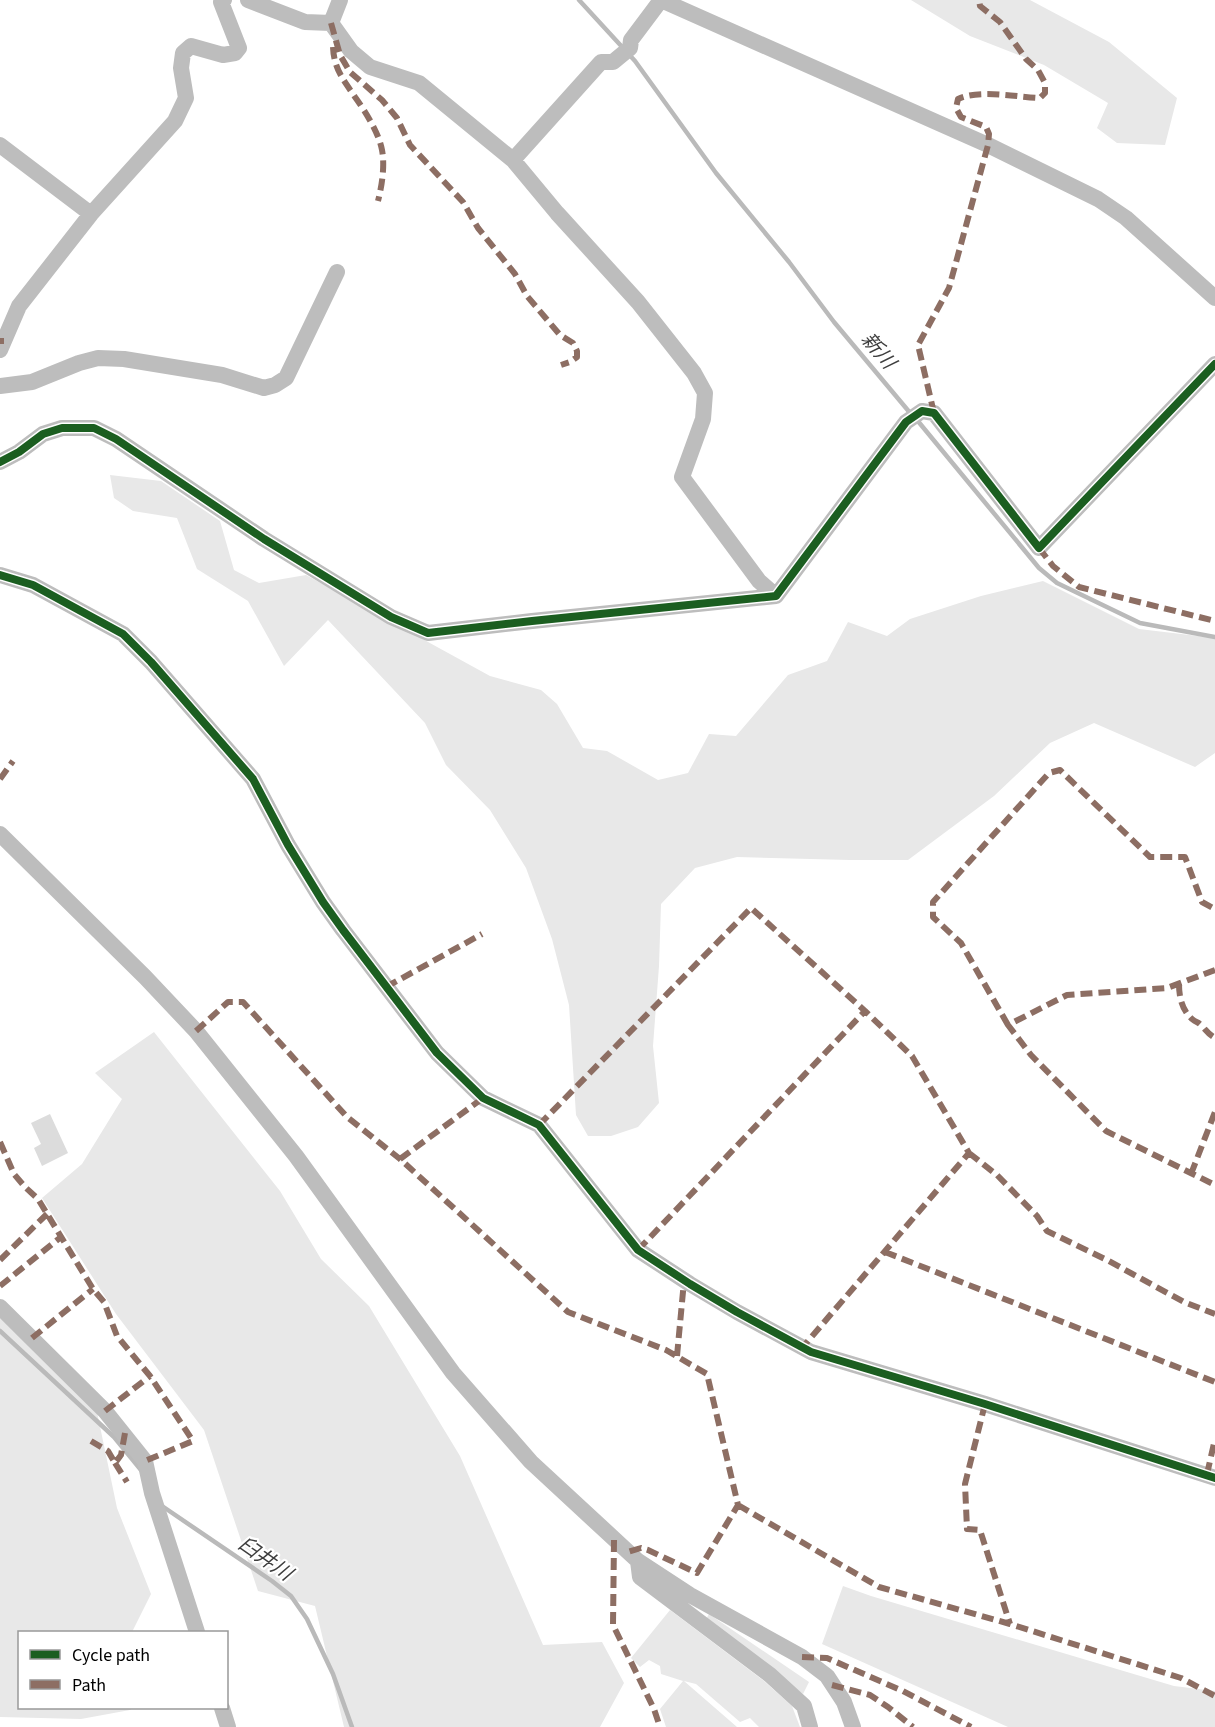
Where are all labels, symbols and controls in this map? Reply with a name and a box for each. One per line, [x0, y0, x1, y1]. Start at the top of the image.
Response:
water label: 新川 [854, 327, 903, 377]
water label: 臼井川 [232, 1530, 299, 1589]
legend [18, 1631, 228, 1709]
text: Cycle path [72, 1643, 150, 1668]
text: Path [72, 1673, 106, 1698]

